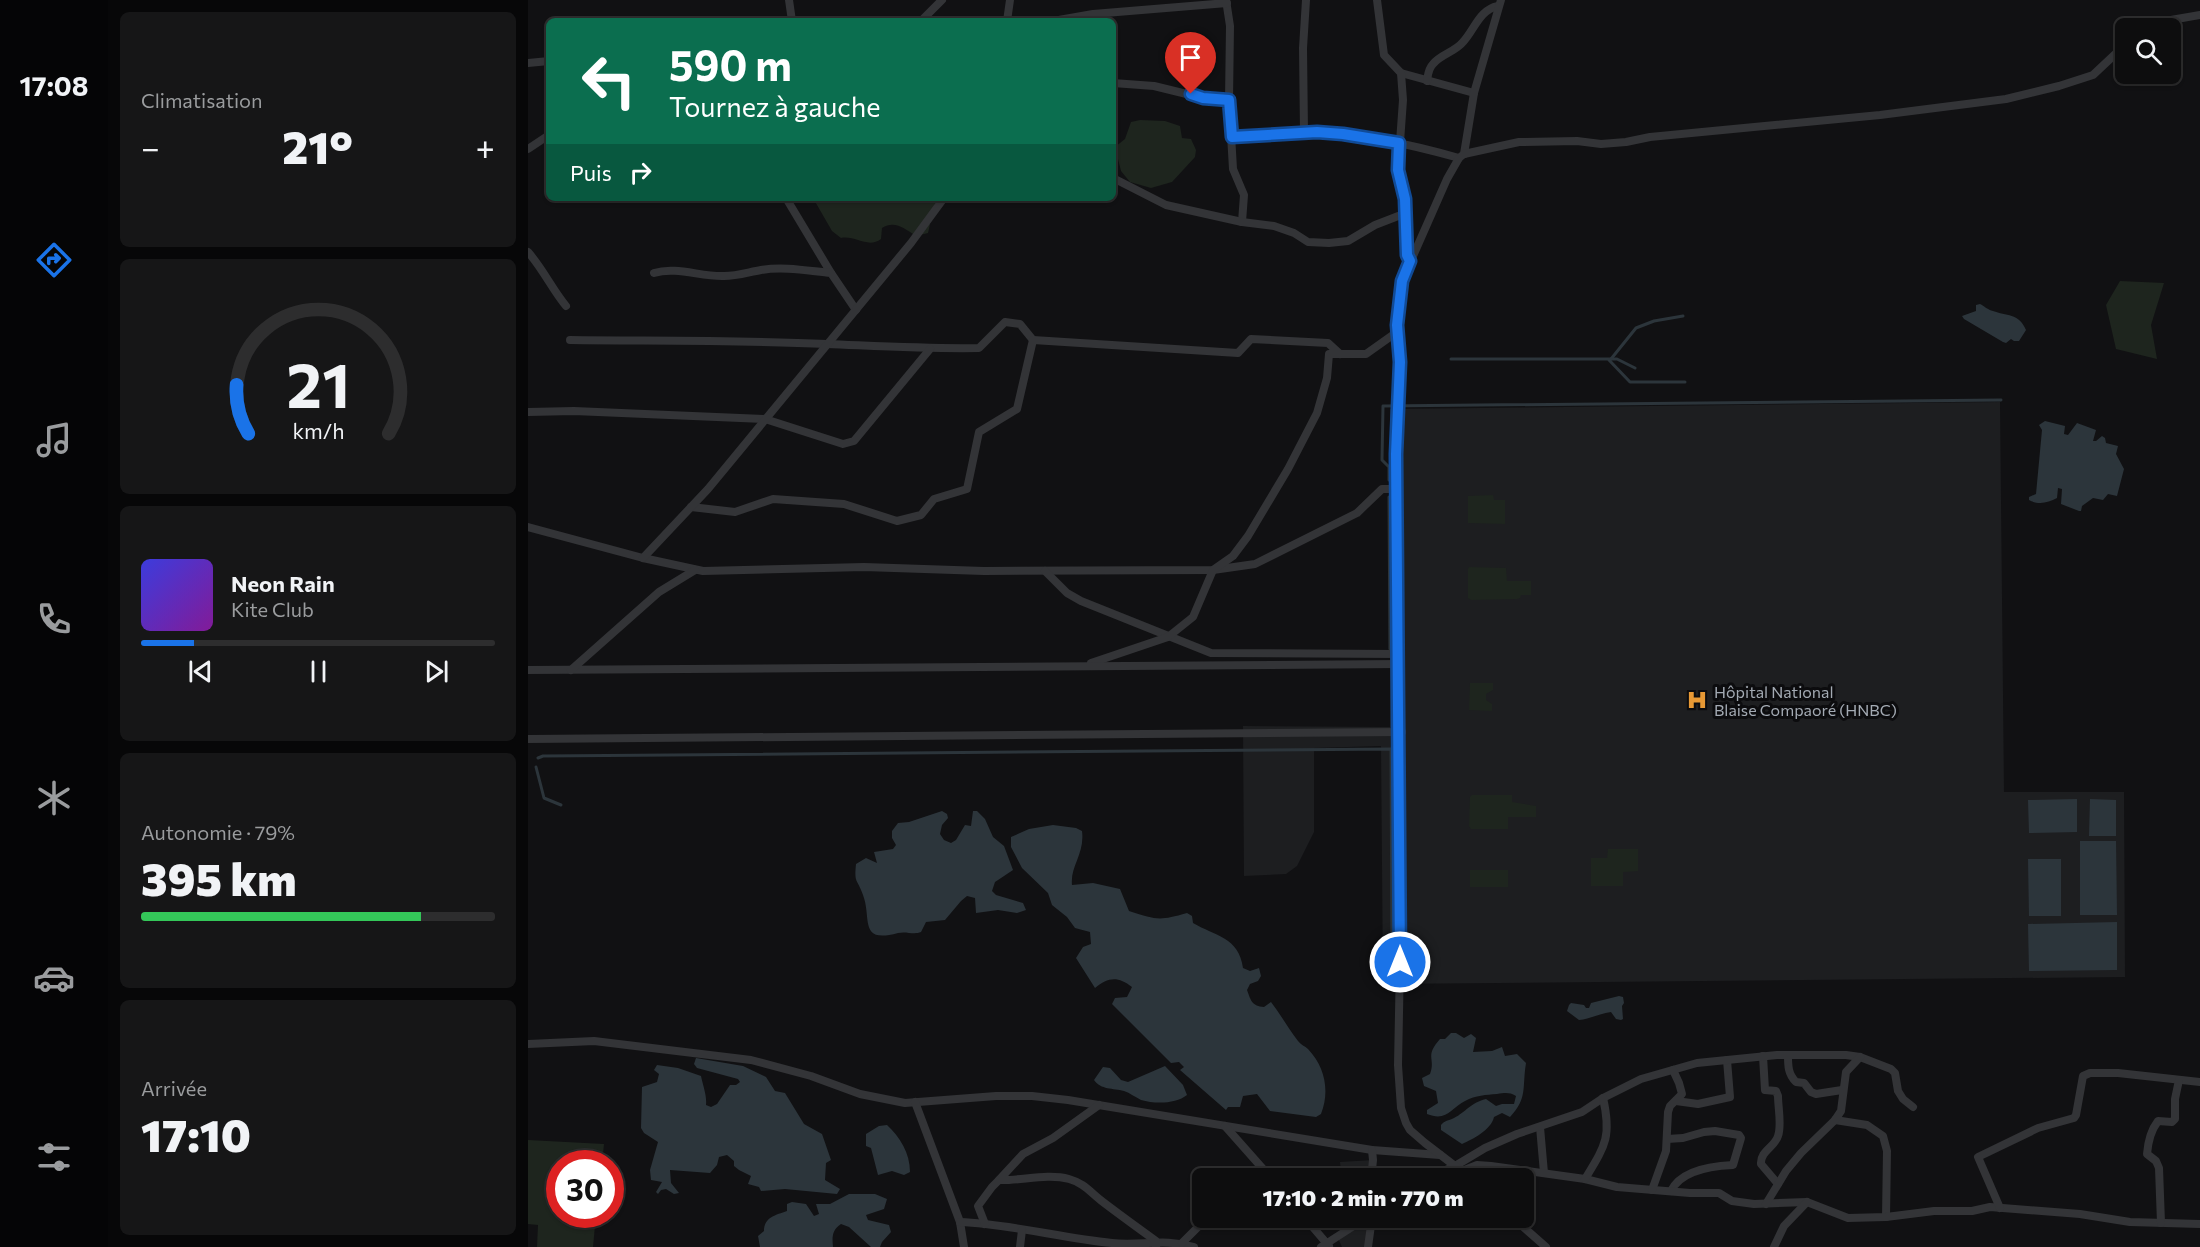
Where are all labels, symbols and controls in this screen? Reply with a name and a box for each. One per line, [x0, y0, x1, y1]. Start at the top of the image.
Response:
map controls [2115, 18, 2181, 84]
button: search [2115, 18, 2181, 84]
pin [1165, 32, 1216, 94]
text: 590 m [669, 38, 792, 90]
icon: arrive [1174, 41, 1207, 74]
icon: left [570, 42, 648, 120]
text: 17:08 [20, 69, 88, 102]
text: Climatisation [141, 88, 262, 112]
text: Tournez à gauche [669, 90, 880, 123]
text: 21° [282, 118, 353, 173]
text: − [141, 126, 160, 167]
text: + [476, 126, 495, 167]
icon: right [624, 156, 657, 189]
text: Puis [570, 159, 612, 186]
icon: directions [33, 239, 75, 281]
text: 21 [286, 345, 350, 421]
text: km/h [292, 417, 344, 443]
icon: music [33, 419, 75, 461]
text: Neon Rain [231, 570, 335, 597]
text: Kite Club [231, 597, 314, 621]
icon: phone [33, 598, 75, 640]
icon: previous [184, 655, 217, 688]
icon: pause [302, 655, 335, 688]
icon: next [420, 655, 453, 688]
place label: Hôpital National Blaise Compaoré (HNBC) [1714, 682, 1897, 719]
hospital icon: Hôpital National Blaise Compaoré (HNBC) [1685, 688, 1709, 712]
icon: climate [33, 777, 75, 819]
text: Autonomie · 79% [141, 820, 295, 844]
text: 395 km [141, 850, 297, 905]
position arrow [1368, 930, 1432, 994]
icon: car [33, 957, 75, 999]
text: Arrivée [141, 1076, 207, 1100]
text: 17:10 [141, 1106, 251, 1161]
icon: filters [33, 1136, 75, 1178]
speed limit sign: 30 [546, 1150, 624, 1228]
text: 17:10 · 2 min · 770 m [1263, 1184, 1463, 1211]

